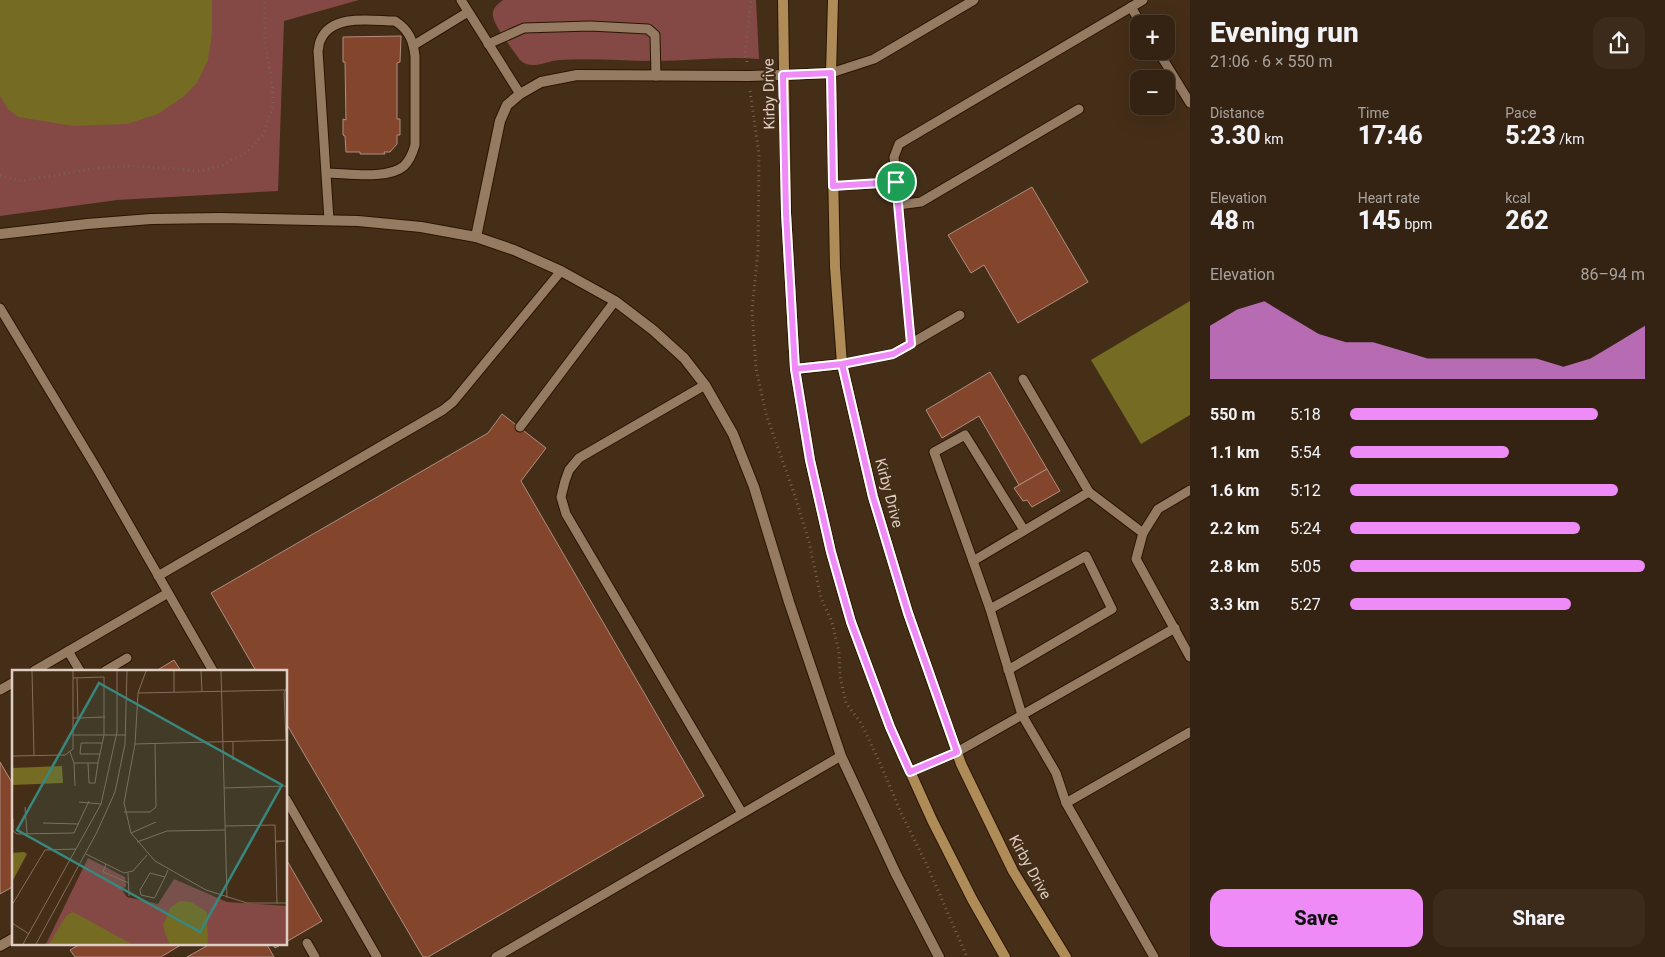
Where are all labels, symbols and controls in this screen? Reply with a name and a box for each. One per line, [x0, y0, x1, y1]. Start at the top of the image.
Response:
map controls [1130, 15, 1175, 115]
button: + [1130, 15, 1175, 60]
text: Evening run [1210, 16, 1359, 49]
button: share [1593, 17, 1645, 69]
text: 21:06 · 6 × 550 m [1210, 52, 1332, 71]
street label: Kirby Drive [759, 58, 779, 130]
button: − [1130, 70, 1175, 115]
text: Distance [1210, 105, 1265, 121]
text: Time [1358, 105, 1389, 121]
text: Pace [1505, 105, 1536, 121]
text: 3.30 [1210, 121, 1261, 150]
text: 17:46 [1358, 121, 1423, 150]
text: 5:23 [1505, 121, 1556, 150]
text: km [1261, 131, 1284, 147]
text: /km [1556, 131, 1584, 147]
pin [875, 161, 917, 203]
icon: arrive [882, 168, 910, 196]
text: Elevation [1210, 190, 1267, 206]
text: Heart rate [1358, 190, 1420, 206]
text: kcal [1505, 190, 1531, 206]
text: 48 [1210, 206, 1239, 235]
text: 145 [1358, 206, 1401, 235]
text: 262 [1505, 206, 1549, 235]
text: m [1239, 216, 1255, 232]
text: bpm [1401, 216, 1432, 232]
text: Elevation [1210, 265, 1275, 284]
text: 86–94 m [1581, 265, 1645, 284]
text: 550 m [1210, 405, 1255, 424]
text: 5:18 [1290, 405, 1321, 424]
text: 1.1 km [1210, 443, 1259, 462]
text: 5:54 [1290, 443, 1321, 462]
street label: Kirby Drive [871, 456, 907, 530]
text: 1.6 km [1210, 481, 1259, 500]
text: 5:12 [1290, 481, 1321, 500]
text: 2.2 km [1210, 519, 1259, 538]
text: 5:24 [1290, 519, 1321, 538]
text: 2.8 km [1210, 557, 1259, 576]
text: 5:05 [1290, 557, 1321, 576]
text: 3.3 km [1210, 595, 1259, 614]
text: 5:27 [1290, 595, 1321, 614]
inset map [12, 670, 288, 944]
street label: Kirby Drive [1005, 832, 1055, 902]
button: Save [1210, 889, 1423, 947]
button: Share [1433, 889, 1645, 947]

